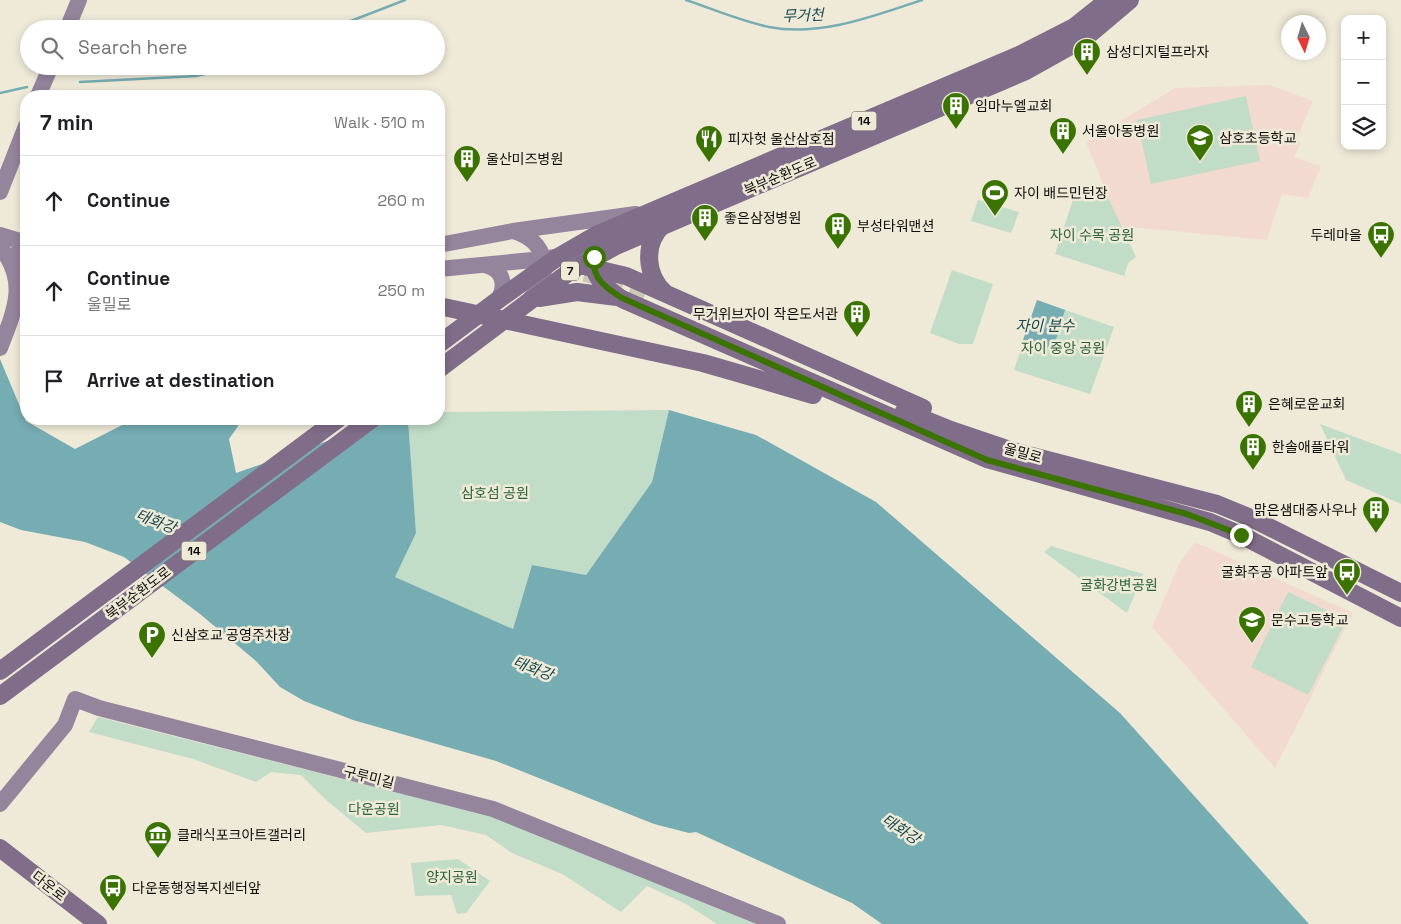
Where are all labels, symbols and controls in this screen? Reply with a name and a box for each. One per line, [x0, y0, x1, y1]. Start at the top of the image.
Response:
water label: 무거천 [782, 5, 826, 25]
north arrow [1281, 15, 1326, 60]
map controls [1341, 15, 1386, 150]
button: + [1341, 15, 1386, 60]
search box [20, 20, 445, 75]
icon: search [38, 34, 66, 62]
text: Search here [78, 35, 188, 60]
building icon: 삼성디지털프라자 [1072, 37, 1102, 76]
place label: 삼성디지털프라자 [1106, 43, 1209, 61]
button: − [1341, 60, 1386, 105]
building icon: 임마누엘교회 [941, 91, 971, 130]
place label: 임마누엘교회 [975, 97, 1052, 115]
button: layers [1341, 105, 1386, 150]
text: 7 min [40, 109, 93, 136]
text: Walk · 510 m [334, 112, 425, 133]
road number: 14 [852, 112, 876, 130]
building icon: 서울아동병원 [1048, 116, 1078, 155]
place label: 서울아동병원 [1082, 122, 1159, 140]
school or university icon: 삼호초등학교 [1185, 123, 1215, 162]
restaurant icon: 피자헛 울산삼호점 [694, 124, 724, 163]
place label: 삼호초등학교 [1219, 129, 1296, 147]
place label: 피자헛 울산삼호점 [728, 130, 835, 148]
building icon: 울산미즈병원 [452, 144, 482, 183]
place label: 울산미즈병원 [486, 150, 563, 168]
street label: 북부순환도로 [741, 153, 819, 199]
sports icon: 자이 배드민턴장 [980, 178, 1010, 217]
place label: 자이 배드민턴장 [1014, 184, 1108, 202]
icon: ahead [40, 187, 68, 215]
text: Continue [87, 188, 170, 213]
text: 260 m [377, 190, 425, 211]
building icon: 좋은삼정병원 [690, 203, 720, 242]
place label: 좋은삼정병원 [724, 209, 801, 227]
building icon: 부성타워맨션 [823, 211, 853, 250]
place label: 부성타워맨션 [857, 217, 934, 235]
bus stop icon: 두레마을 [1366, 220, 1396, 259]
park label: 자이 수목 공원 [1050, 226, 1134, 244]
place label: 두레마을 [1310, 226, 1362, 244]
route start [583, 246, 606, 269]
road number: 7 [561, 262, 579, 280]
text: Continue [87, 266, 170, 291]
icon: ahead [40, 277, 68, 305]
text: 250 m [378, 280, 425, 301]
text: 울밀로 [87, 294, 131, 315]
building icon: 무거위브자이 작은도서관 [842, 299, 872, 338]
place label: 무거위브자이 작은도서관 [693, 305, 838, 323]
water label: 자이 분수 [1015, 316, 1076, 335]
park label: 자이 중앙 공원 [1021, 339, 1105, 357]
icon: arrive [40, 367, 68, 395]
text: Arrive at destination [87, 368, 275, 393]
building icon: 은혜로운교회 [1234, 389, 1264, 428]
place label: 은혜로운교회 [1268, 395, 1345, 413]
building icon: 한솔애플타워 [1238, 432, 1268, 471]
place label: 한솔애플타워 [1272, 438, 1349, 456]
street label: 울밀로 [1002, 439, 1044, 467]
park label: 삼호섬 공원 [461, 484, 529, 502]
building icon: 맑은샘대중사우나 [1361, 495, 1391, 534]
place label: 맑은샘대중사우나 [1254, 501, 1357, 519]
water label: 태화강 [133, 505, 181, 538]
route end [1230, 524, 1253, 547]
road number: 14 [182, 542, 206, 560]
bus stop icon: 굴화주공 아파트앞 [1332, 557, 1362, 596]
street label: 북부순환도로 [102, 562, 174, 623]
place label: 굴화주공 아파트앞 [1221, 563, 1328, 581]
park label: 굴화강변공원 [1080, 576, 1158, 594]
school or university icon: 문수고등학교 [1237, 605, 1267, 644]
place label: 문수고등학교 [1271, 611, 1348, 629]
parking icon: 신삼호교 공영주차장 [137, 620, 167, 659]
place label: 신삼호교 공영주차장 [171, 626, 291, 644]
water label: 태화강 [510, 652, 558, 685]
street label: 구루미길 [342, 762, 396, 792]
park label: 다운공원 [348, 800, 400, 818]
water label: 태화강 [878, 810, 925, 849]
museum icon: 클래식포크아트갤러리 [143, 820, 173, 859]
place label: 클래식포크아트갤러리 [177, 826, 306, 844]
street label: 다운로 [28, 867, 70, 905]
park label: 양지공원 [426, 868, 478, 886]
bus stop icon: 다운동행정복지센터앞 [98, 873, 128, 912]
place label: 다운동행정복지센터앞 [132, 879, 261, 897]

